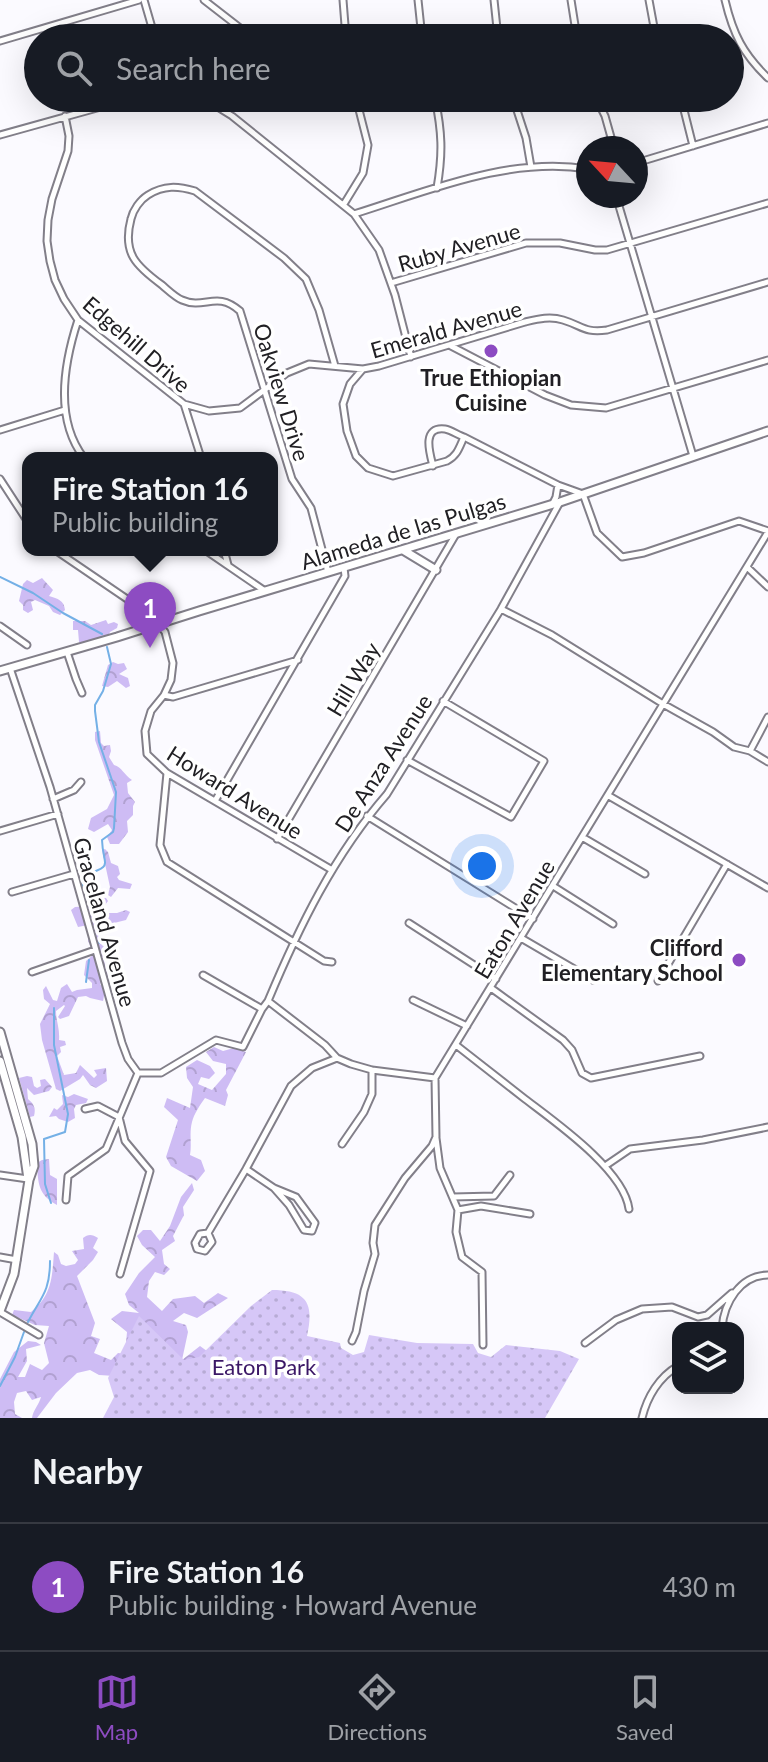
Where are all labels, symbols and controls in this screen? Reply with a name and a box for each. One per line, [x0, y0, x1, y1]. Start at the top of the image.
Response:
search box [24, 24, 744, 112]
icon: search [52, 46, 96, 90]
text: Search here [116, 50, 271, 86]
north arrow [576, 136, 648, 208]
street label: Ruby Avenue [395, 217, 523, 277]
street label: Edgehill Drive [78, 290, 196, 398]
street label: Emerald Avenue [367, 295, 525, 363]
street label: Oakview Drive [248, 320, 316, 464]
marker: True Ethiopian Cuisine [482, 342, 500, 360]
place label: True Ethiopian Cuisine [420, 364, 562, 416]
popup [22, 452, 278, 556]
text: Fire Station 16 [52, 470, 248, 506]
street label: Alameda de las Pulgas [297, 487, 509, 575]
text: Public building [52, 506, 218, 538]
pin: 1 [124, 582, 176, 648]
street label: Hill Way [321, 637, 386, 721]
street label: De Anza Avenue [328, 689, 438, 837]
street label: Howard Avenue [162, 740, 308, 844]
street label: Graceland Avenue [68, 834, 142, 1010]
your location [462, 846, 502, 886]
street label: Eaton Avenue [468, 855, 560, 983]
place label: Clifford Elementary School [541, 934, 723, 986]
marker: Clifford Elementary School [730, 951, 748, 969]
map controls [672, 1322, 744, 1394]
button: layers [672, 1322, 744, 1394]
park label: Eaton Park [212, 1353, 317, 1380]
text: Nearby [32, 1450, 143, 1491]
text: Fire Station 16 [108, 1553, 304, 1589]
text: 1 [50, 1571, 66, 1603]
text: 430 m [663, 1571, 736, 1603]
text: Public building · Howard Avenue [108, 1589, 477, 1621]
tab: Map [95, 1670, 139, 1745]
tab: Directions [328, 1670, 427, 1745]
tab: Saved [616, 1670, 673, 1745]

